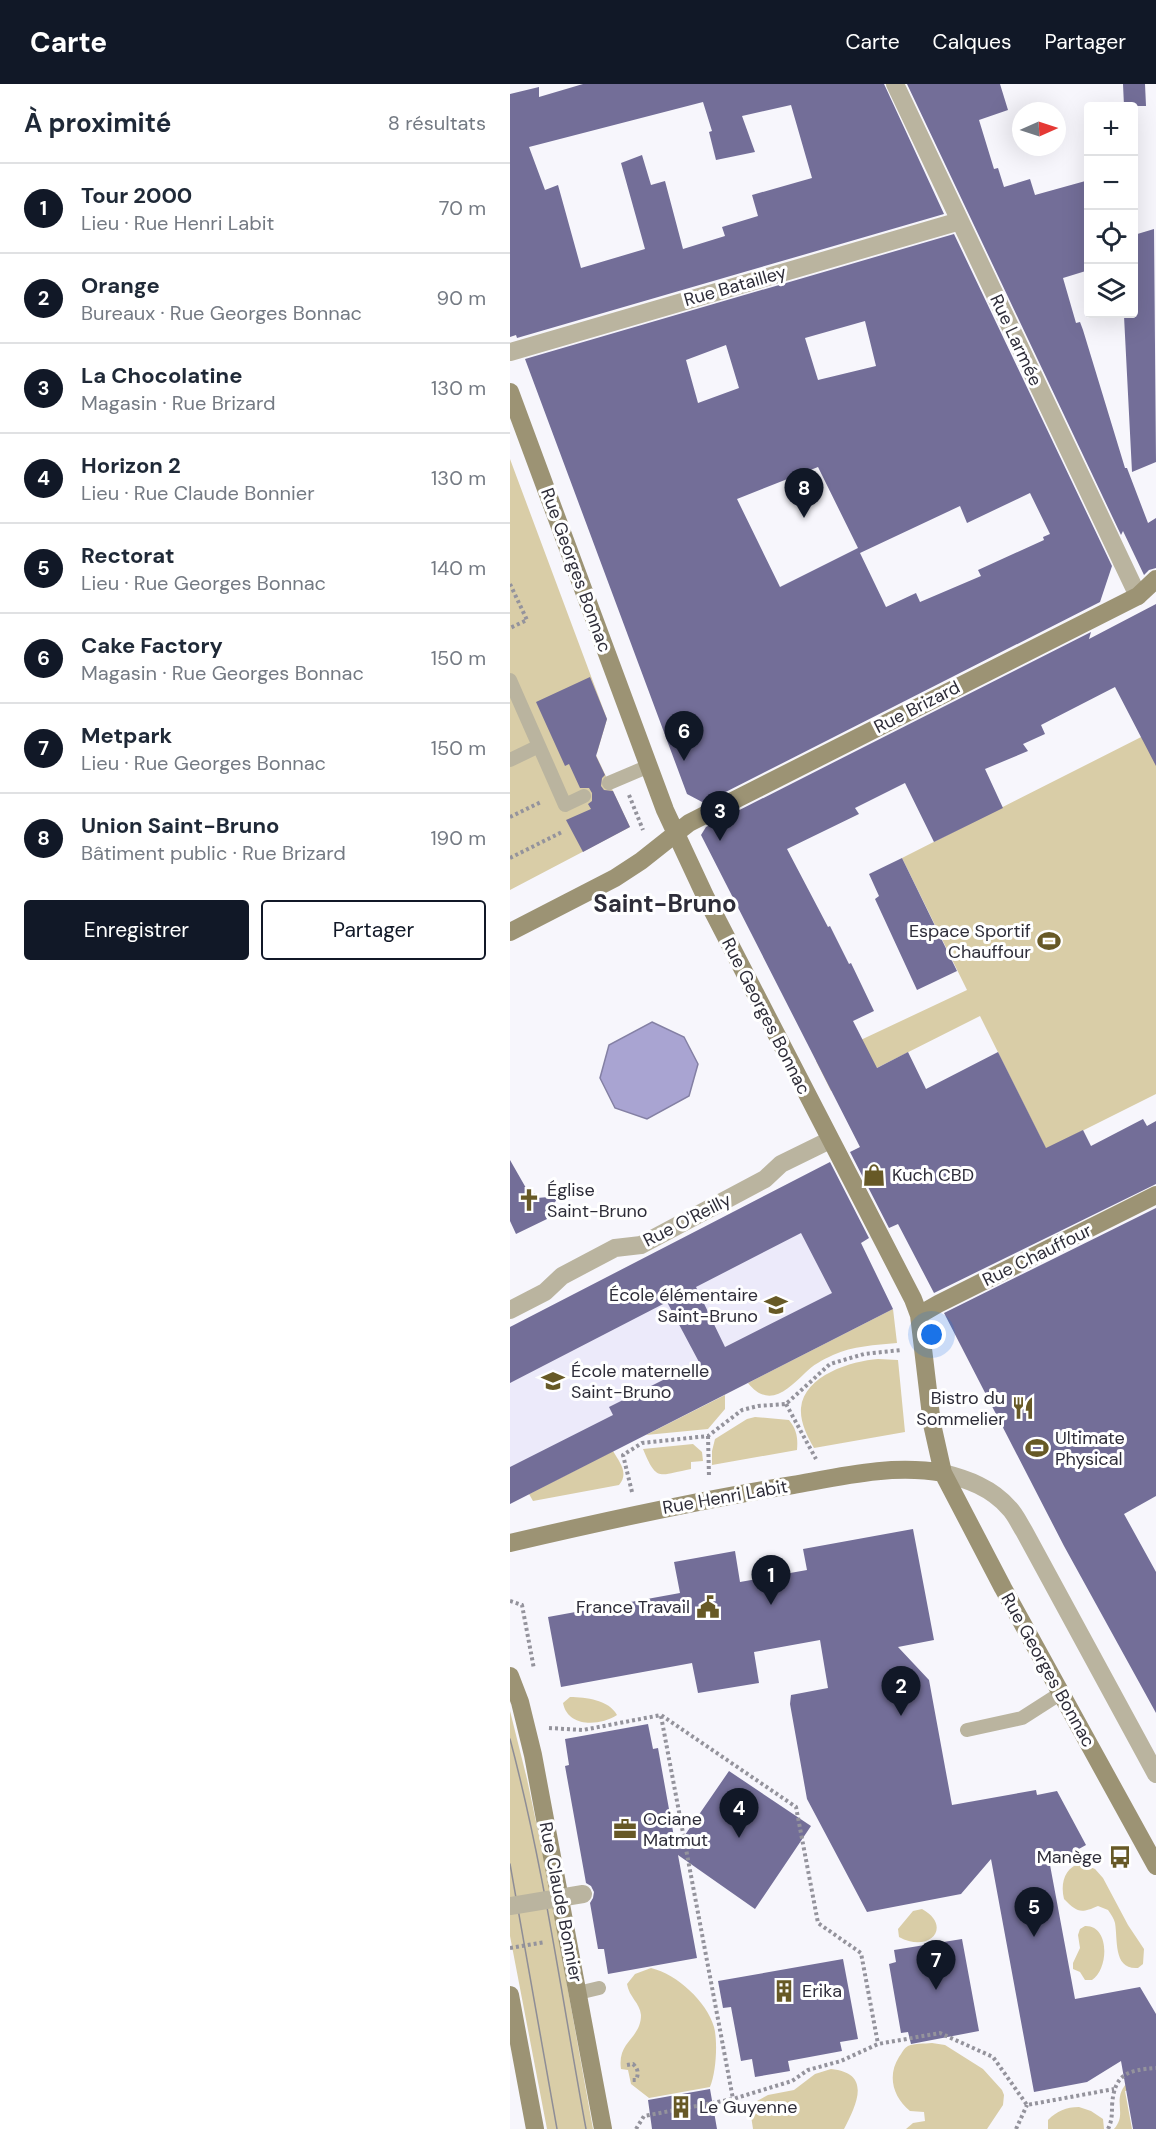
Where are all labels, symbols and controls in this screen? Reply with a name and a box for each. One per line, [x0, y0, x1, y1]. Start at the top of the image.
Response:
text: Carte [30, 24, 107, 61]
text: Carte [845, 28, 900, 56]
text: Calques [933, 28, 1011, 56]
text: Partager [1044, 28, 1126, 56]
north arrow [1012, 102, 1066, 156]
map controls [1084, 102, 1138, 318]
button: + [1084, 102, 1138, 156]
text: À proximité [24, 106, 171, 140]
text: 8 résultats [388, 110, 486, 136]
button: − [1084, 156, 1138, 210]
text: Tour 2000 [81, 181, 192, 210]
text: 1 [40, 195, 47, 221]
text: 70 m [439, 195, 486, 221]
text: Lieu · Rue Henri Labit [81, 210, 274, 236]
button: locate [1084, 210, 1138, 264]
street label: Rue Batailley [681, 260, 789, 312]
button: layers [1084, 264, 1138, 318]
text: Orange [81, 271, 160, 300]
text: 2 [38, 285, 49, 311]
text: 90 m [437, 285, 486, 311]
street label: Rue Larmée [984, 290, 1048, 390]
text: Bureaux · Rue Georges Bonnac [81, 300, 362, 326]
text: La Chocolatine [81, 361, 242, 390]
text: 3 [37, 375, 50, 401]
text: 130 m [431, 375, 486, 401]
text: Magasin · Rue Brizard [81, 390, 276, 416]
text: Horizon 2 [81, 451, 181, 480]
text: 4 [37, 465, 50, 491]
text: 130 m [431, 465, 486, 491]
pin: 8 [784, 468, 824, 518]
text: Lieu · Rue Claude Bonnier [81, 480, 315, 506]
street label: Rue Georges Bonnac [535, 485, 617, 655]
text: Rectorat [81, 541, 175, 570]
text: 5 [37, 555, 50, 581]
text: 140 m [431, 555, 486, 581]
text: Lieu · Rue Georges Bonnac [81, 570, 326, 596]
text: Cake Factory [81, 631, 223, 660]
text: 6 [37, 645, 50, 671]
text: 150 m [431, 645, 486, 671]
text: Magasin · Rue Georges Bonnac [81, 660, 364, 686]
street label: Rue Brizard [870, 675, 964, 739]
pin: 6 [664, 712, 704, 761]
text: Metpark [81, 721, 172, 750]
text: 7 [38, 735, 49, 761]
text: 150 m [431, 735, 486, 761]
text: Lieu · Rue Georges Bonnac [81, 750, 326, 776]
pin: 3 [700, 792, 740, 841]
text: Union Saint-Bruno [81, 811, 279, 840]
text: 8 [37, 825, 50, 851]
text: 190 m [430, 825, 486, 851]
text: Bâtiment public · Rue Brizard [81, 840, 346, 866]
district label: Saint-Bruno [593, 888, 737, 919]
button: Enregistrer [24, 900, 249, 960]
button: Partager [261, 900, 486, 960]
place label: Espace Sportif Chauffour [909, 919, 1031, 964]
sports icon: Espace Sportif Chauffour [1036, 928, 1062, 954]
street label: Rue Georges Bonnac [716, 933, 816, 1099]
shop icon: Kuch CBD [861, 1162, 887, 1188]
place label: Kuch CBD [892, 1163, 974, 1187]
place label: Église Saint-Bruno [547, 1178, 648, 1223]
church icon: Église Saint-Bruno [516, 1187, 542, 1213]
street label: Rue O'Reilly [639, 1188, 735, 1252]
street label: Rue Chauffour [978, 1218, 1096, 1292]
place label: École élémentaire Saint-Bruno [609, 1283, 758, 1328]
school or university icon: École élémentaire Saint-Bruno [763, 1292, 789, 1318]
your location [917, 1320, 946, 1349]
place label: École maternelle Saint-Bruno [571, 1359, 709, 1404]
school or university icon: École maternelle Saint-Bruno [540, 1368, 566, 1394]
place label: Bistro du Sommelier [916, 1386, 1005, 1431]
restaurant icon: Bistro du Sommelier [1010, 1395, 1036, 1421]
place label: Ultimate Physical [1055, 1426, 1125, 1471]
sports icon: Ultimate Physical [1024, 1435, 1050, 1461]
street label: Rue Henri Labit [661, 1474, 789, 1520]
pin: 1 [752, 1556, 790, 1605]
street label: Rue Georges Bonnac [996, 1589, 1100, 1751]
public building icon: France Travail [695, 1594, 721, 1620]
place label: France Travail [576, 1595, 690, 1619]
pin: 2 [882, 1666, 920, 1716]
pin: 4 [720, 1788, 758, 1838]
place label: Ociane Matmut [643, 1807, 708, 1852]
office icon: Ociane Matmut [612, 1816, 638, 1842]
street label: Rue Claude Bonnier [534, 1820, 588, 1984]
bus stop icon: Manège [1107, 1844, 1133, 1870]
place label: Manège [1037, 1845, 1102, 1869]
pin: 5 [1014, 1888, 1054, 1937]
pin: 7 [916, 1940, 956, 1990]
building icon: Erika [771, 1978, 797, 2004]
place label: Erika [802, 1979, 842, 2003]
building icon: Le Guyenne [668, 2094, 694, 2120]
place label: Le Guyenne [699, 2095, 797, 2119]

